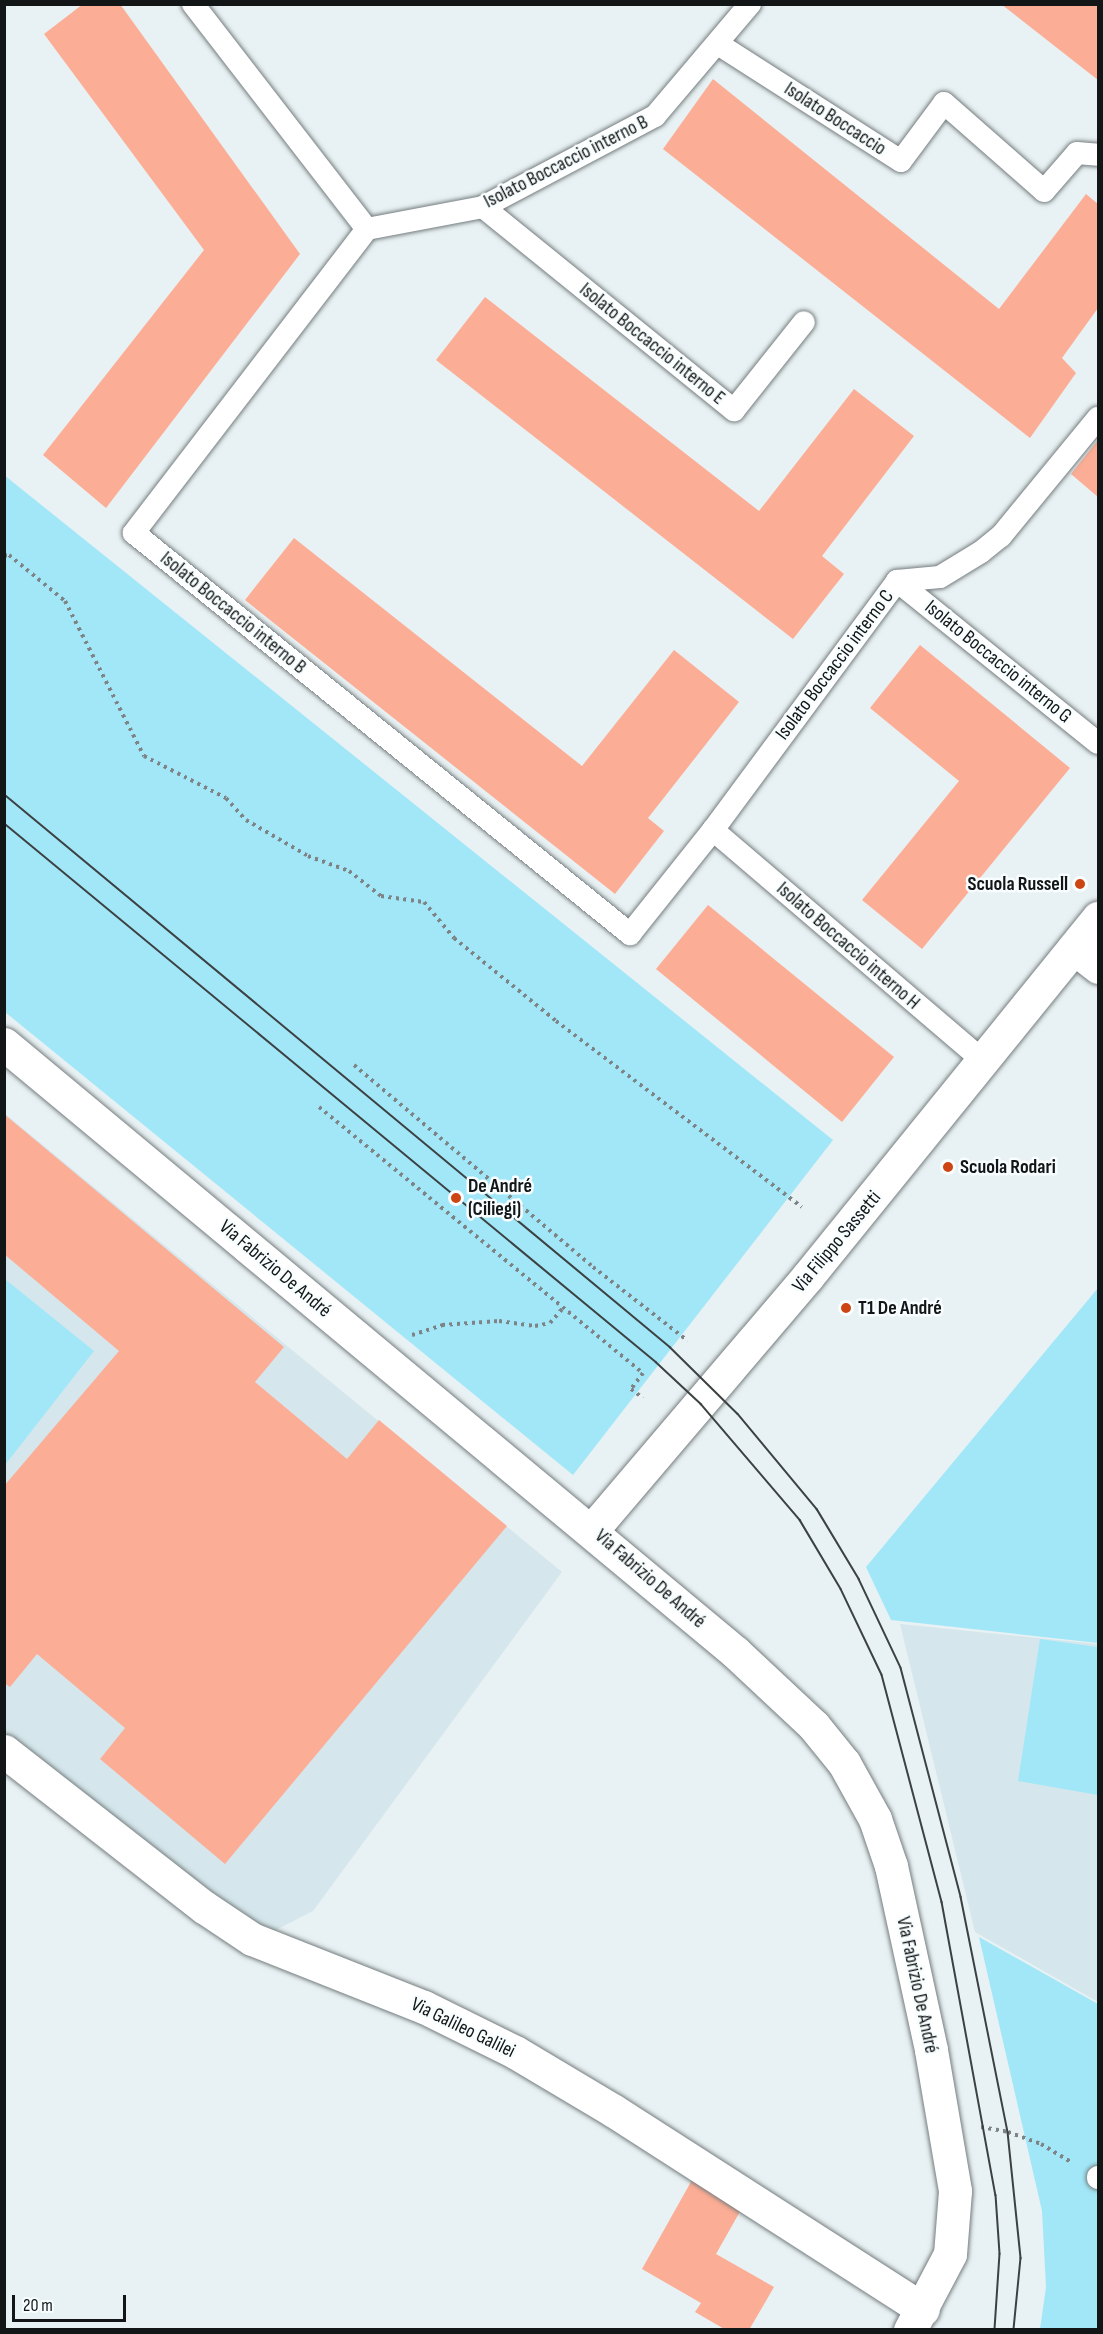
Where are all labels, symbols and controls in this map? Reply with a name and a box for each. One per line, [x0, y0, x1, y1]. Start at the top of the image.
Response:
street label: Isolato Boccaccio [779, 77, 891, 161]
street label: Isolato Boccaccio interno B [480, 110, 652, 214]
street label: Isolato Boccaccio interno E [574, 278, 730, 410]
street label: Isolato Boccaccio interno B [155, 547, 311, 679]
street label: Isolato Boccaccio interno C [771, 585, 899, 745]
street label: Isolato Boccaccio interno G [920, 595, 1076, 729]
place label: Scuola Russell [967, 872, 1068, 896]
street label: Isolato Boccaccio interno H [771, 877, 925, 1015]
marker: Scuola Russell [1073, 877, 1087, 891]
place label: Scuola Rodari [960, 1155, 1056, 1179]
marker: Scuola Rodari [941, 1160, 955, 1174]
place label: De André (Ciliegi) [468, 1174, 532, 1221]
street label: Via Filippo Sassetti [788, 1186, 886, 1298]
marker: De André (Ciliegi) [449, 1191, 463, 1205]
street label: Via Fabrizio De André [214, 1215, 336, 1323]
place label: T1 De André [858, 1296, 942, 1320]
marker: T1 De André [839, 1301, 853, 1315]
street label: Via Fabrizio De André [590, 1524, 710, 1634]
street label: Via Fabrizio De André [891, 1915, 943, 2055]
street label: Via Galileo Galilei [407, 1992, 519, 2064]
scale bar [15, 2283, 129, 2321]
text: 20 m [23, 2295, 53, 2316]

